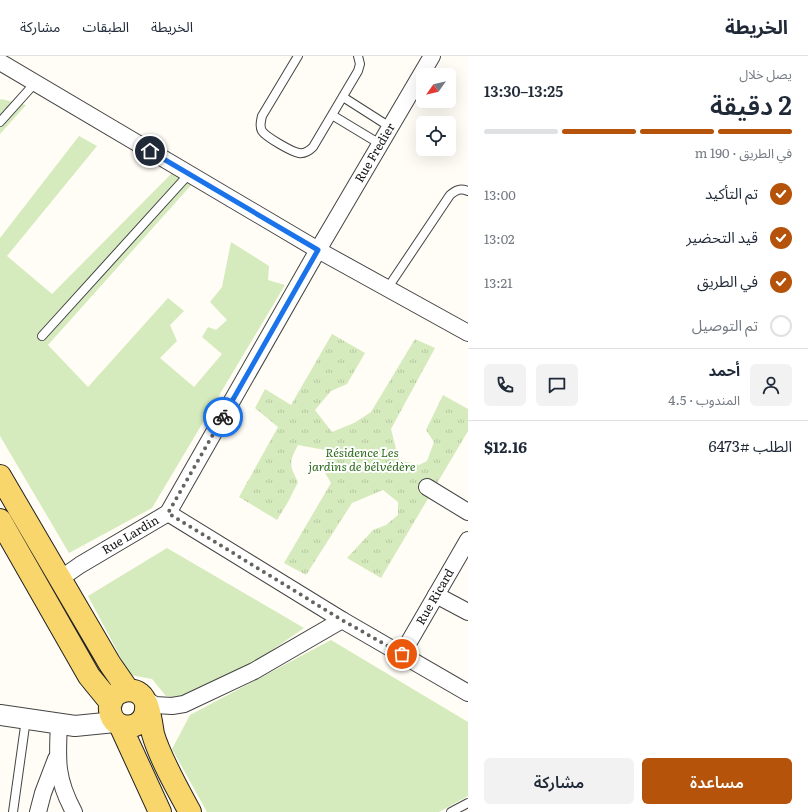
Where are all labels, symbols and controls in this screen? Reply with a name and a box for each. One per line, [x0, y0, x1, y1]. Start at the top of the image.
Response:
text: الخريطة [725, 12, 788, 40]
text: مشاركة [20, 16, 60, 36]
text: الطبقات [82, 16, 129, 36]
text: الخريطة [151, 16, 193, 36]
text: يصل خلال [739, 64, 792, 83]
north arrow [416, 68, 456, 108]
map controls [416, 68, 456, 156]
text: 13:25–13:30 [484, 79, 563, 102]
text: 2 دقيقة [710, 84, 792, 123]
button: locate [416, 116, 456, 156]
street label: Rue Fredier [350, 119, 399, 186]
pin [133, 134, 167, 168]
icon: home [139, 140, 161, 162]
text: في الطريق · 190 m [695, 143, 792, 162]
text: تم التأكيد [705, 181, 758, 204]
icon: check [770, 183, 792, 205]
text: 13:00 [484, 185, 516, 204]
text: قيد التحضير [686, 225, 758, 248]
icon: check [770, 227, 792, 249]
text: 13:02 [484, 229, 515, 248]
text: في الطريق [697, 269, 758, 292]
icon: check [770, 271, 792, 293]
text: 13:21 [484, 273, 512, 292]
text: تم التوصيل [692, 313, 758, 336]
text: أحمد [709, 358, 740, 381]
button: phone [484, 364, 526, 406]
button: chat [536, 364, 578, 406]
button: person [750, 364, 792, 406]
text: المندوب · 4.5 [668, 390, 740, 409]
courier [203, 397, 243, 437]
icon: bike [212, 406, 234, 428]
text: الطلب #6473 [708, 434, 792, 457]
text: $12.16 [484, 435, 527, 458]
park label: Résidence Les jardins de bélvédère [308, 443, 416, 475]
street label: Rue Lardin [98, 510, 162, 558]
street label: Rue Ricard [411, 564, 458, 628]
pin [385, 637, 419, 671]
icon: bag [391, 643, 413, 665]
button: مشاركة [484, 758, 634, 804]
button: مساعدة [642, 758, 792, 804]

